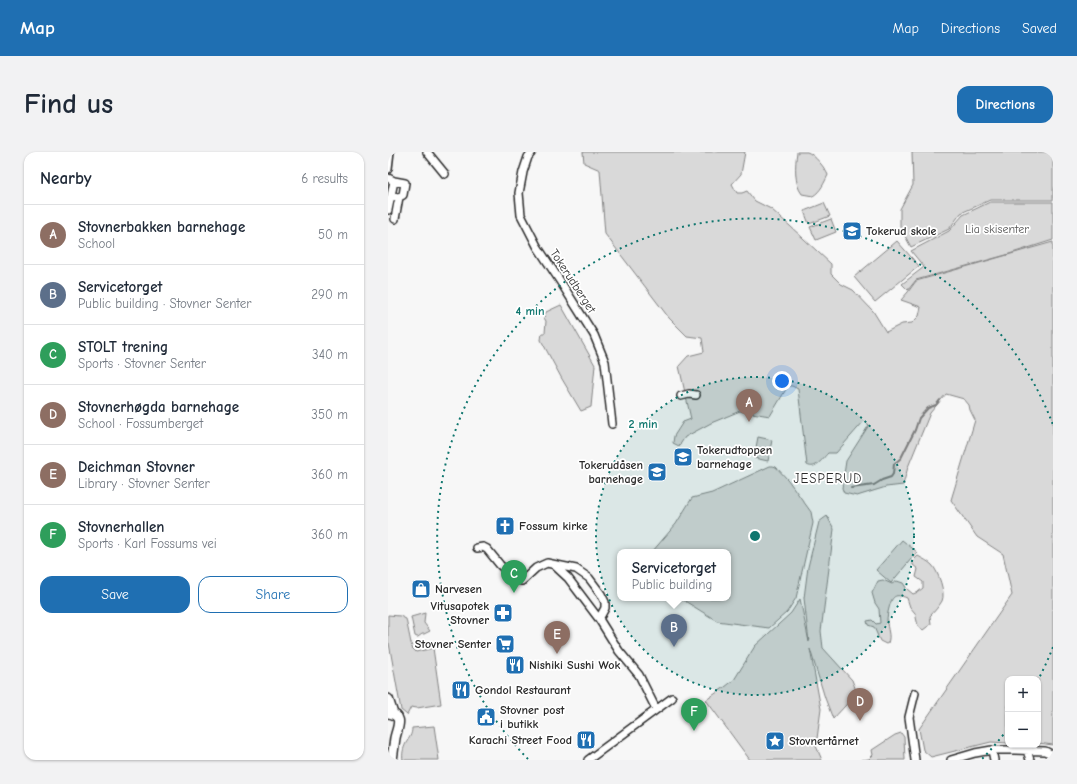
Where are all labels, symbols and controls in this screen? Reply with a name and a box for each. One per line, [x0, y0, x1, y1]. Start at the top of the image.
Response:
text: Map [20, 17, 55, 39]
text: Map [892, 20, 919, 37]
text: Directions [941, 20, 1000, 37]
text: Saved [1022, 20, 1057, 37]
button: Directions [957, 86, 1053, 123]
text: Find us [24, 88, 113, 120]
text: Nearby [40, 169, 91, 188]
text: 6 results [301, 171, 348, 186]
text: Stovnerbakken barnehage [78, 218, 245, 236]
school or university icon: Tokerud skole [841, 220, 863, 242]
park label: Lia skisenter [965, 222, 1029, 236]
place label: Tokerud skole [866, 224, 936, 238]
text: A [49, 227, 57, 242]
text: 50 m [318, 227, 348, 242]
text: School [78, 236, 115, 251]
street label: Tokerudberget [547, 247, 599, 316]
text: Servicetorget [78, 278, 162, 296]
text: B [49, 287, 57, 302]
text: 290 m [311, 287, 348, 302]
text: Public building · Stovner Senter [78, 296, 251, 311]
text: 4 min [516, 304, 544, 318]
text: STOLT trening [78, 338, 168, 356]
text: C [49, 347, 57, 362]
text: 340 m [312, 347, 348, 362]
text: Sports · Stovner Senter [78, 356, 206, 371]
your location [772, 371, 792, 391]
pin: A [736, 389, 762, 422]
text: Stovnerhøgda barnehage [78, 398, 239, 416]
text: D [49, 407, 57, 422]
text: 350 m [311, 407, 348, 422]
text: School · Fossumberget [78, 416, 203, 431]
text: 2 min [628, 417, 658, 431]
place label: Tokerudtoppen barnehage [697, 443, 772, 471]
school or university icon: Tokerudtoppen barnehage [672, 446, 694, 468]
text: Deichman Stovner [78, 458, 195, 476]
place label: Tokerudåsen barnehage [579, 458, 643, 486]
school or university icon: Tokerudåsen barnehage [646, 461, 668, 483]
text: E [49, 467, 57, 482]
text: 360 m [311, 467, 348, 482]
district label: JESPERUD [794, 471, 862, 486]
text: Library · Stovner Senter [78, 476, 210, 491]
church icon: Fossum kirke [494, 515, 516, 537]
text: Stovnerhallen [78, 518, 165, 536]
place label: Fossum kirke [519, 519, 588, 533]
text: F [49, 527, 57, 542]
text: 360 m [311, 527, 348, 542]
centre of rings [748, 529, 762, 543]
text: Sports · Karl Fossums vei [78, 536, 217, 551]
popup [617, 549, 731, 601]
text: Servicetorget [632, 559, 716, 577]
pin: C [501, 560, 527, 593]
button: Save [40, 576, 190, 613]
button: Share [198, 576, 348, 613]
text: Public building [632, 577, 712, 592]
shop icon: Narvesen [410, 578, 432, 600]
place label: Narvesen [435, 582, 482, 596]
place label: Vitusapotek Stovner [430, 599, 489, 627]
pharmacy icon: Vitusapotek Stovner [492, 602, 514, 624]
pin: B [661, 614, 687, 647]
pin: E [544, 621, 570, 654]
supermarket icon: Stovner Senter [494, 633, 516, 655]
place label: Stovner Senter [415, 637, 491, 651]
restaurant icon: Nishiki Sushi Wok [504, 654, 526, 676]
place label: Nishiki Sushi Wok [529, 658, 620, 672]
map controls [1005, 676, 1041, 748]
button: + [1005, 676, 1041, 712]
restaurant icon: Gondol Restaurant [450, 679, 472, 701]
place label: Gondol Restaurant [475, 683, 572, 697]
pin: D [847, 688, 873, 721]
pin: F [681, 698, 707, 731]
place label: Stovner post i butikk [500, 703, 566, 731]
public building icon: Stovner post i butikk [475, 706, 497, 728]
button: − [1005, 712, 1041, 748]
restaurant icon: Karachi Street Food [575, 729, 597, 751]
place icon: Stovnertårnet [764, 730, 786, 752]
place label: Karachi Street Food [469, 733, 572, 747]
place label: Stovnertårnet [789, 734, 860, 748]

